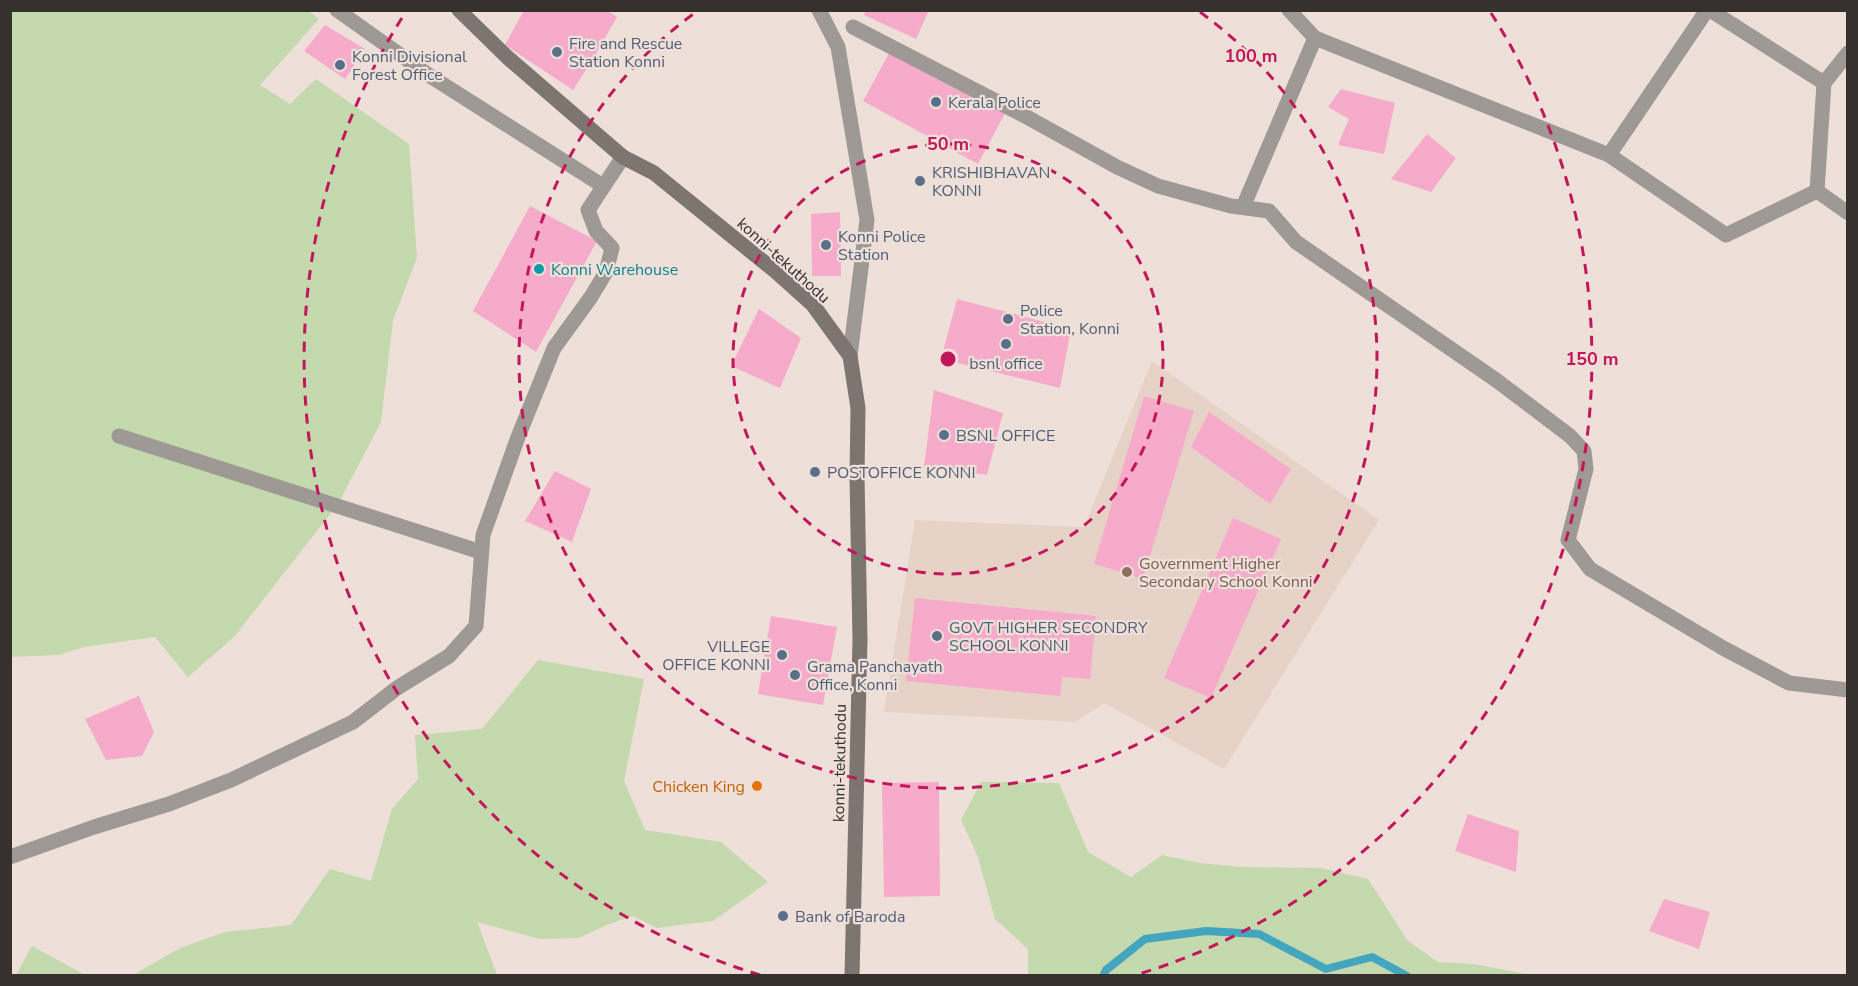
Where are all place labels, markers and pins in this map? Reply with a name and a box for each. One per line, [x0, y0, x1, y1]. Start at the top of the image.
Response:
place label: Fire and Rescue Station Konni [569, 33, 682, 73]
marker: Fire and Rescue Station Konni [550, 45, 564, 59]
place label: Konni Divisional Forest Office [352, 46, 467, 86]
marker: Konni Divisional Forest Office [333, 58, 347, 72]
place label: Kerala Police [948, 92, 1041, 114]
marker: Kerala Police [929, 95, 943, 109]
place label: KRISHIBHAVAN KONNI [932, 162, 1050, 202]
marker: KRISHIBHAVAN KONNI [913, 174, 927, 188]
place label: Konni Police Station [838, 226, 926, 266]
marker: Konni Police Station [819, 238, 833, 252]
place label: Konni Warehouse [551, 259, 678, 281]
marker: Konni Warehouse [532, 262, 546, 276]
place label: Police Station, Konni [1020, 300, 1120, 340]
marker: Police Station, Konni [1001, 312, 1015, 326]
marker: bsnl office [999, 337, 1013, 351]
centre of rings [938, 349, 958, 369]
place label: bsnl office [969, 353, 1043, 375]
place label: BSNL OFFICE [956, 425, 1055, 447]
marker: BSNL OFFICE [937, 428, 951, 442]
place label: POSTOFFICE KONNI [827, 462, 976, 484]
marker: POSTOFFICE KONNI [808, 465, 822, 479]
place label: Government Higher Secondary School Konni [1139, 553, 1313, 593]
marker: Government Higher Secondary School Konni [1120, 565, 1134, 579]
place label: GOVT HIGHER SECONDRY SCHOOL KONNI [949, 617, 1148, 657]
marker: GOVT HIGHER SECONDRY SCHOOL KONNI [930, 629, 944, 643]
place label: VILLEGE OFFICE KONNI [662, 636, 770, 676]
marker: VILLEGE OFFICE KONNI [775, 648, 789, 662]
place label: Grama Panchayath Office, Konni [807, 656, 942, 696]
marker: Grama Panchayath Office, Konni [788, 668, 802, 682]
place label: Chicken King [652, 776, 745, 798]
marker: Chicken King [750, 779, 764, 793]
place label: Bank of Baroda [795, 906, 905, 928]
marker: Bank of Baroda [776, 909, 790, 923]

